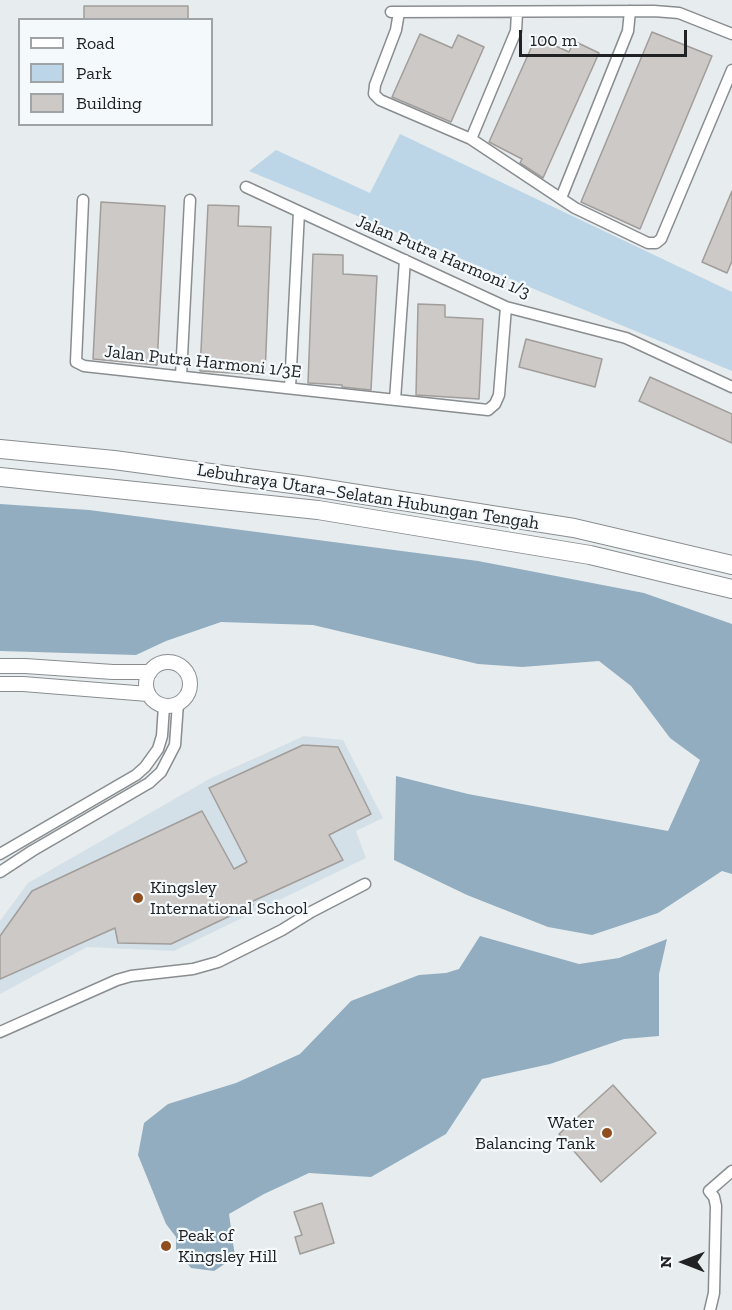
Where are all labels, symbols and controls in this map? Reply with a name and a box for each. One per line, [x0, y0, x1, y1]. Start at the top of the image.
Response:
legend [18, 18, 213, 126]
scale bar [522, 18, 690, 56]
text: 100 m [530, 29, 577, 51]
text: Road [76, 32, 115, 54]
text: Park [76, 62, 112, 84]
text: Building [76, 92, 142, 114]
street label: Jalan Putra Harmoni 1/3 [353, 210, 533, 304]
street label: Jalan Putra Harmoni 1/3E [104, 341, 302, 383]
street label: Lebuhraya Utara–Selatan Hubungan Tengah [195, 459, 541, 535]
place label: Kingsley International School [150, 877, 308, 920]
marker: Kingsley International School [131, 891, 145, 905]
place label: Water Balancing Tank [475, 1112, 595, 1154]
marker: Water Balancing Tank [600, 1126, 614, 1140]
place label: Peak of Kingsley Hill [178, 1225, 277, 1268]
north arrow [654, 1232, 714, 1292]
marker: Peak of Kingsley Hill [159, 1239, 173, 1253]
text: N [656, 1256, 675, 1268]

